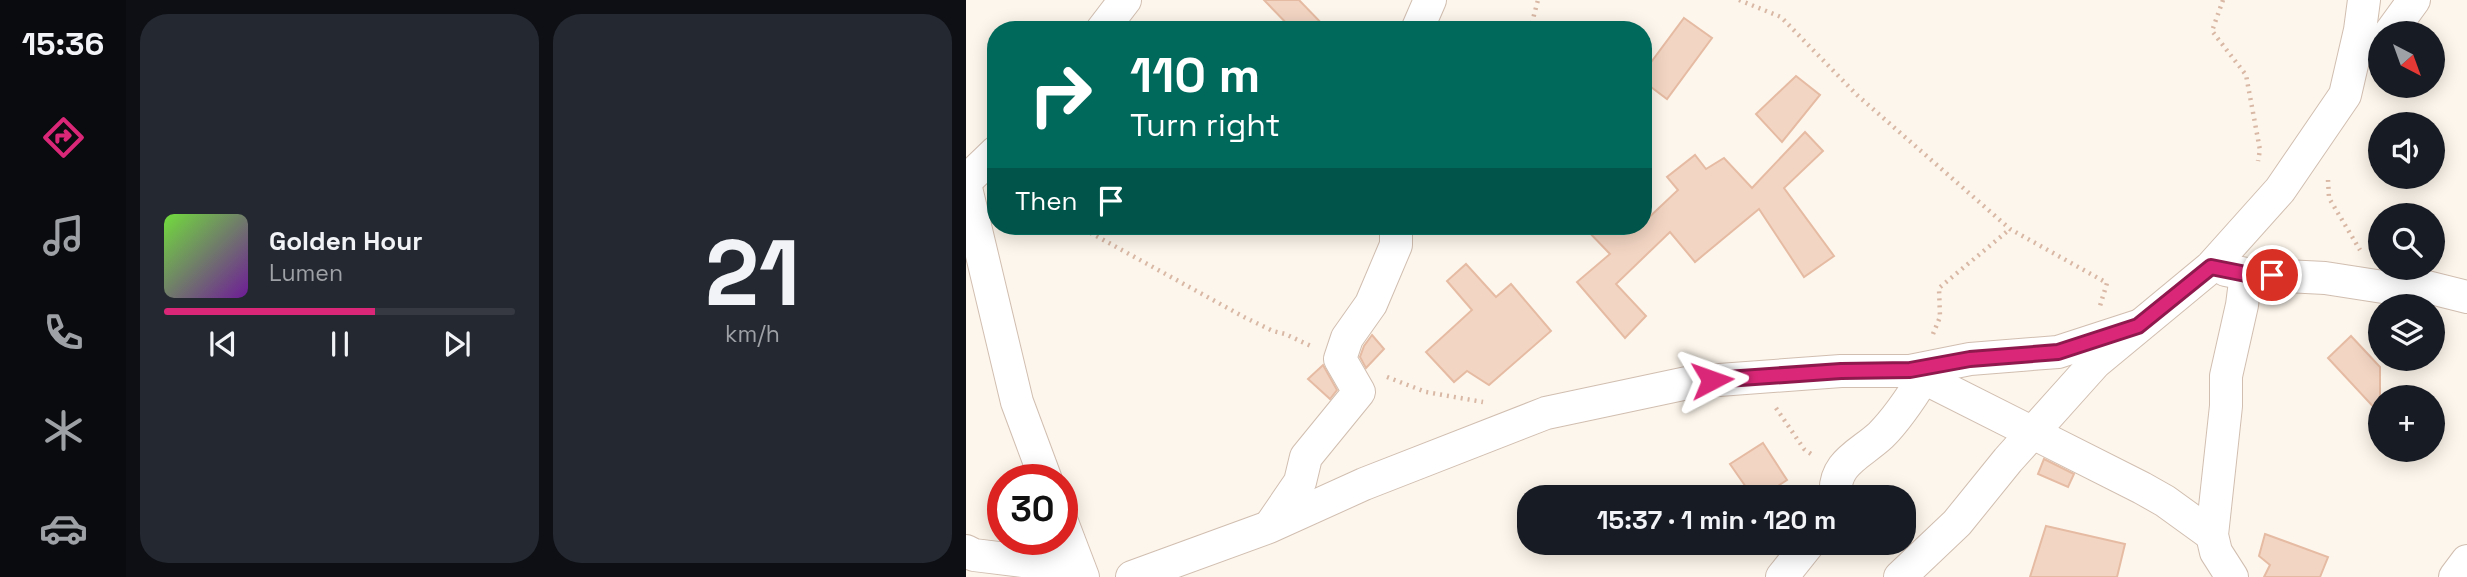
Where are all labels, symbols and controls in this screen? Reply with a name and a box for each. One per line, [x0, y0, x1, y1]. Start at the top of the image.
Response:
north arrow [2368, 21, 2445, 98]
map controls [2368, 21, 2445, 462]
text: 15:36 [22, 24, 104, 64]
text: 110 m [1130, 44, 1260, 106]
icon: right [1015, 49, 1106, 140]
text: Turn right [1130, 105, 1280, 145]
button: sound [2368, 112, 2445, 189]
icon: directions [39, 113, 88, 162]
icon: arrive [1092, 182, 1130, 220]
text: Then [1015, 184, 1078, 218]
button: search [2368, 203, 2445, 280]
icon: music [39, 211, 88, 260]
text: 21 [705, 215, 800, 332]
text: Golden Hour [269, 224, 423, 258]
pin [2242, 245, 2302, 305]
icon: arrive [2253, 256, 2291, 294]
text: Lumen [269, 258, 343, 288]
button: layers [2368, 294, 2445, 371]
icon: phone [39, 308, 88, 357]
text: km/h [725, 319, 780, 349]
icon: previous [204, 325, 242, 363]
icon: pause [321, 325, 359, 363]
icon: next [438, 325, 476, 363]
position arrow [1675, 343, 1749, 417]
button: + [2368, 385, 2445, 462]
icon: climate [39, 406, 88, 455]
speed limit sign: 30 [987, 464, 1078, 555]
text: 15:37 · 1 min · 120 m [1597, 503, 1836, 537]
icon: car [39, 504, 88, 553]

